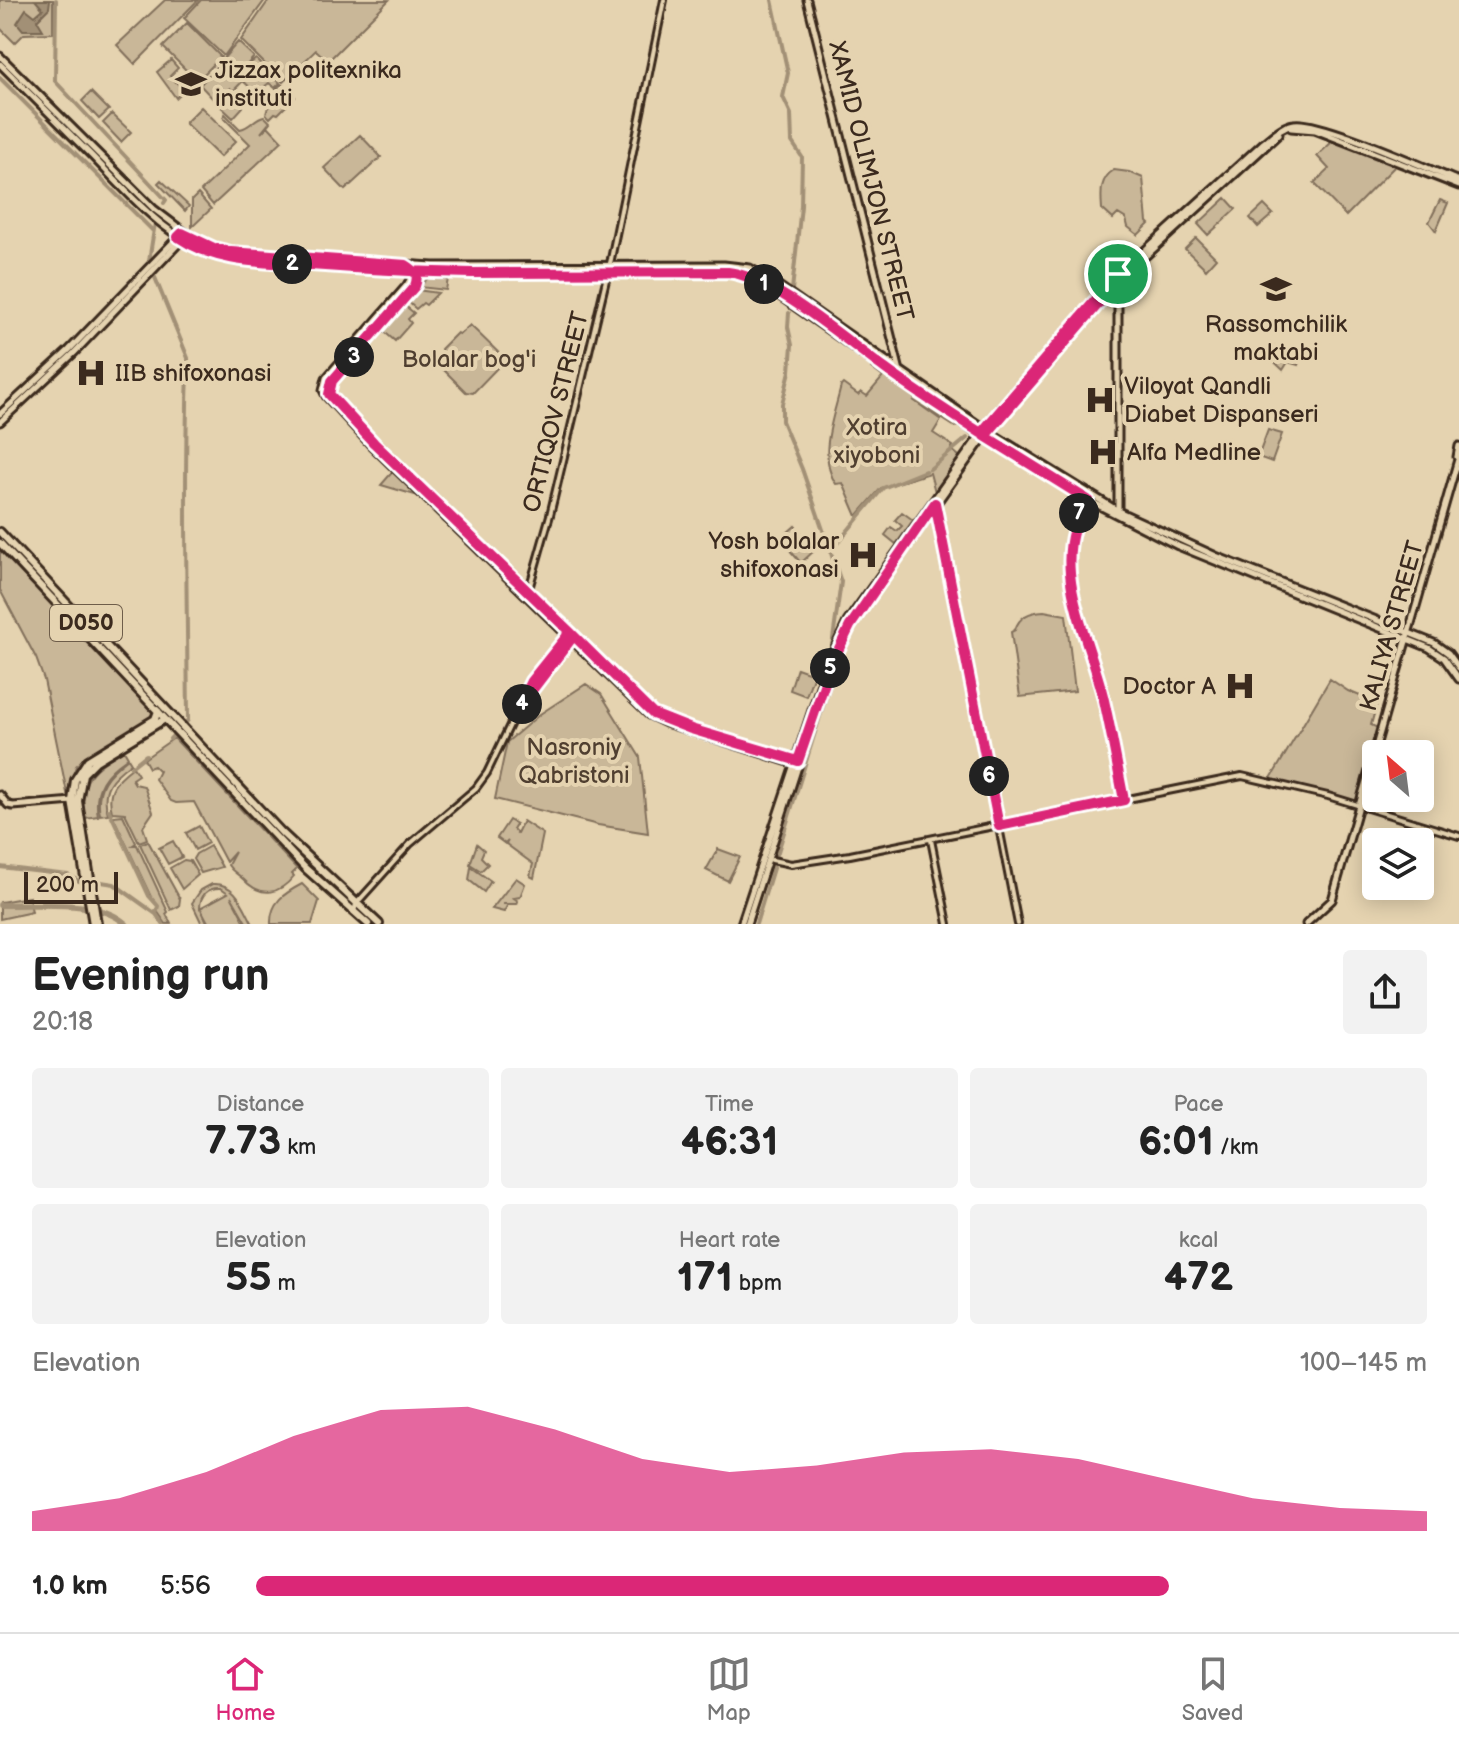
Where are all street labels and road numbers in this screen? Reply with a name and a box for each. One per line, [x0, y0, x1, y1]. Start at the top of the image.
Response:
street label: XAMID OLIMJON STREET [822, 37, 920, 324]
street label: ORTIQOV STREET [517, 308, 595, 516]
street label: KALIYA STREET [1354, 537, 1430, 714]
road number: D050 [50, 605, 122, 641]

